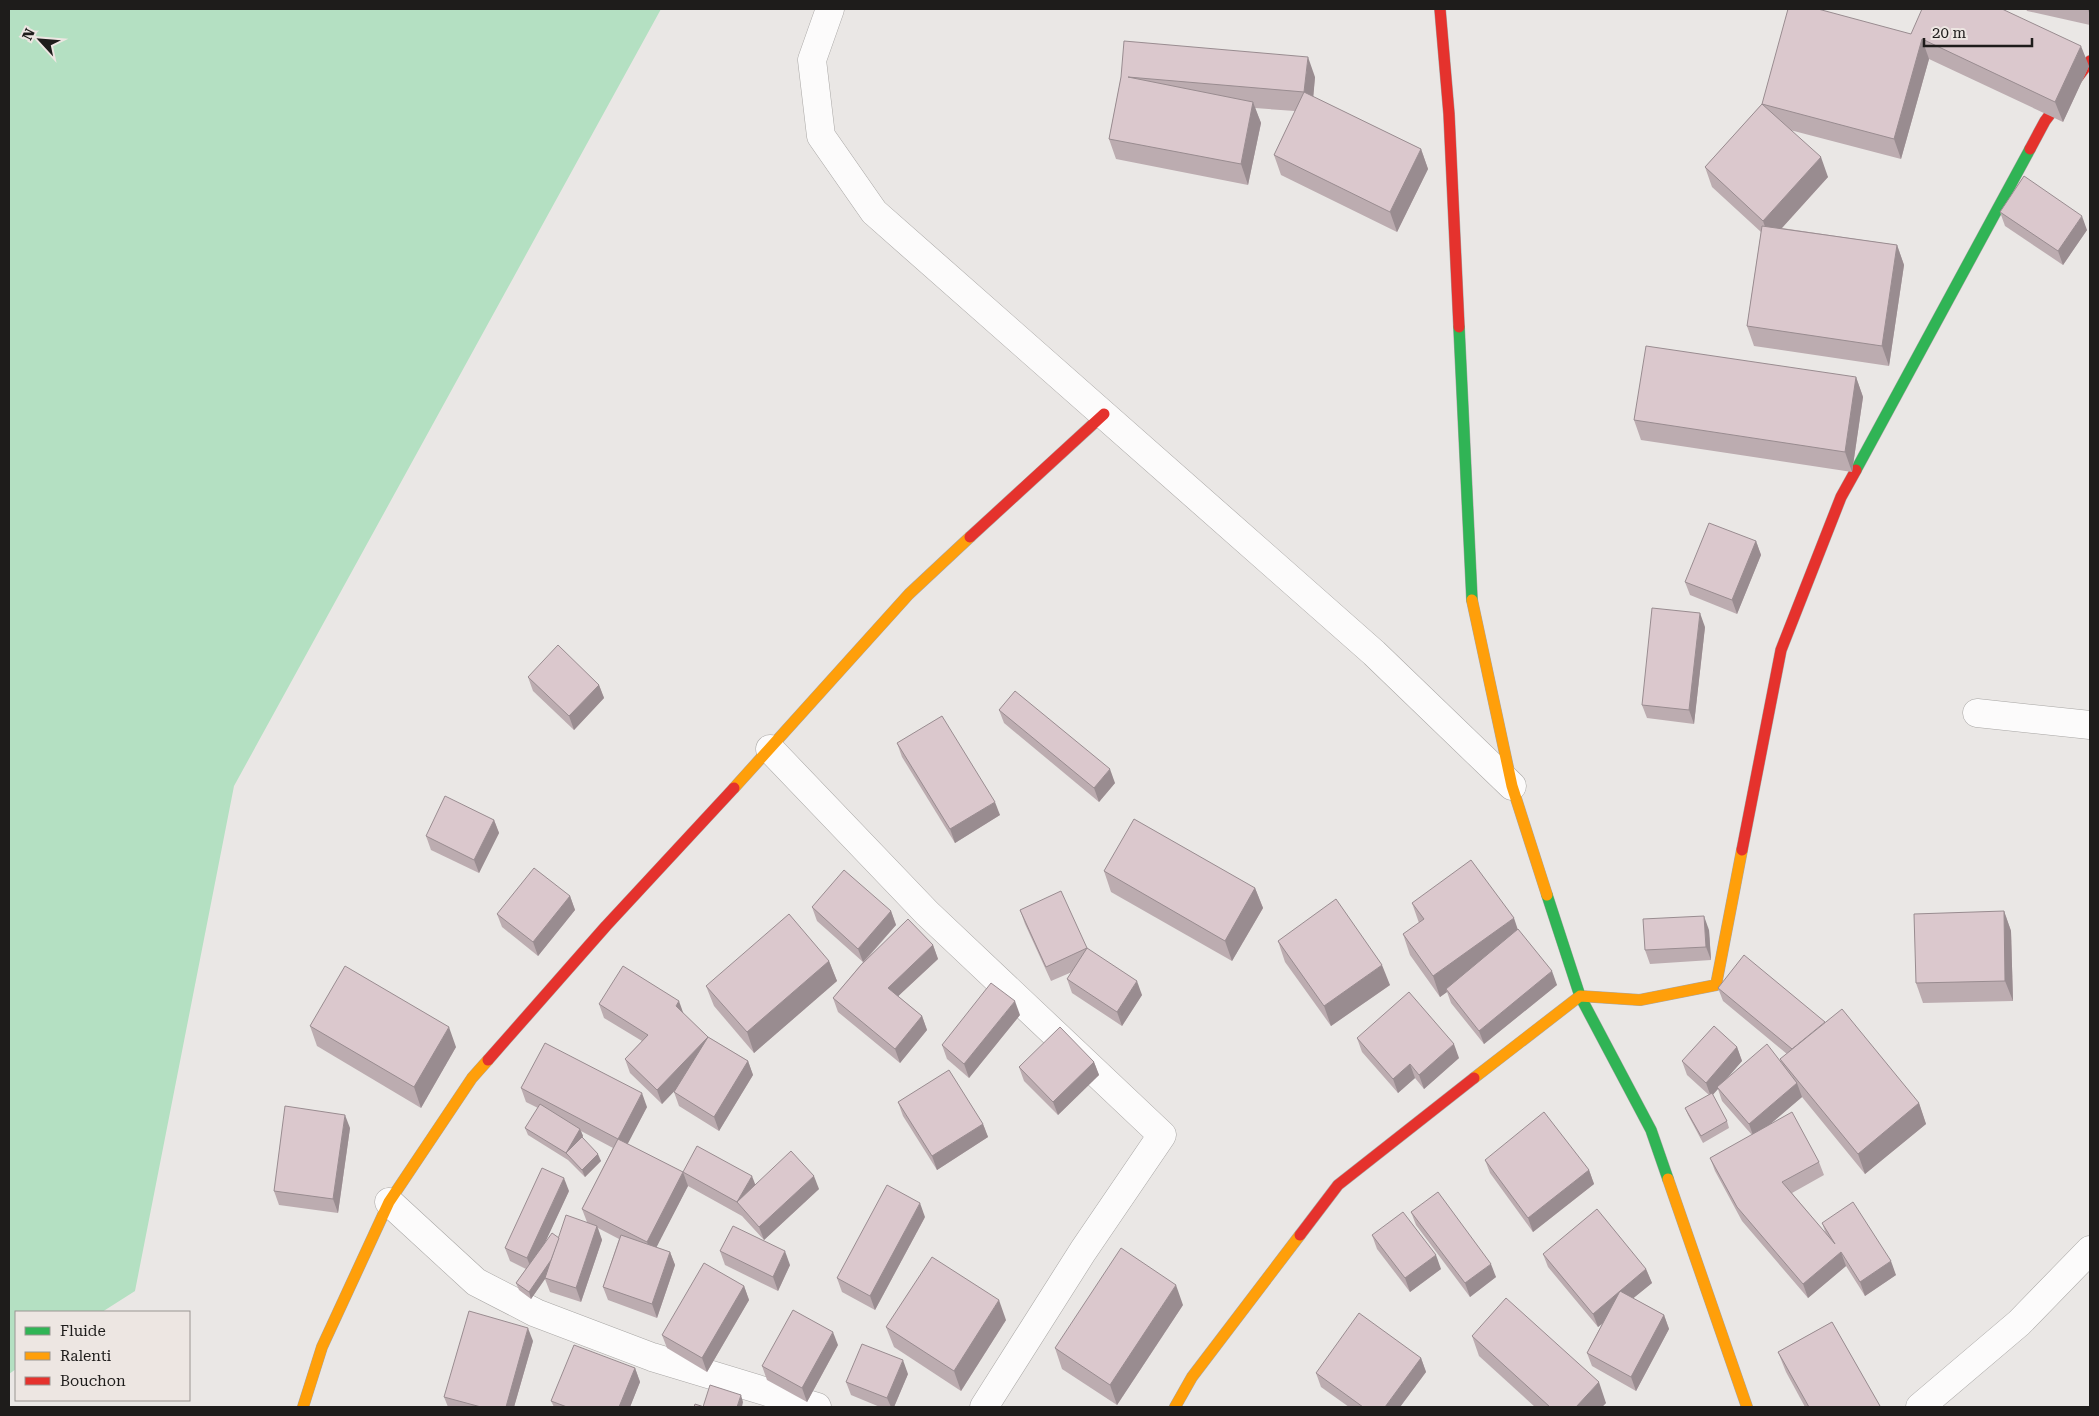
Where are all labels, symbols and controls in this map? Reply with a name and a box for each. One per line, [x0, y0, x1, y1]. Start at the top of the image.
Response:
north arrow [15, 15, 65, 65]
scale bar [1924, 15, 2032, 47]
text: 20 m [1932, 24, 1967, 42]
text: N [19, 26, 38, 43]
legend [15, 1311, 190, 1401]
text: Fluide [60, 1322, 106, 1340]
text: Ralenti [60, 1347, 112, 1365]
text: Bouchon [60, 1372, 126, 1390]

